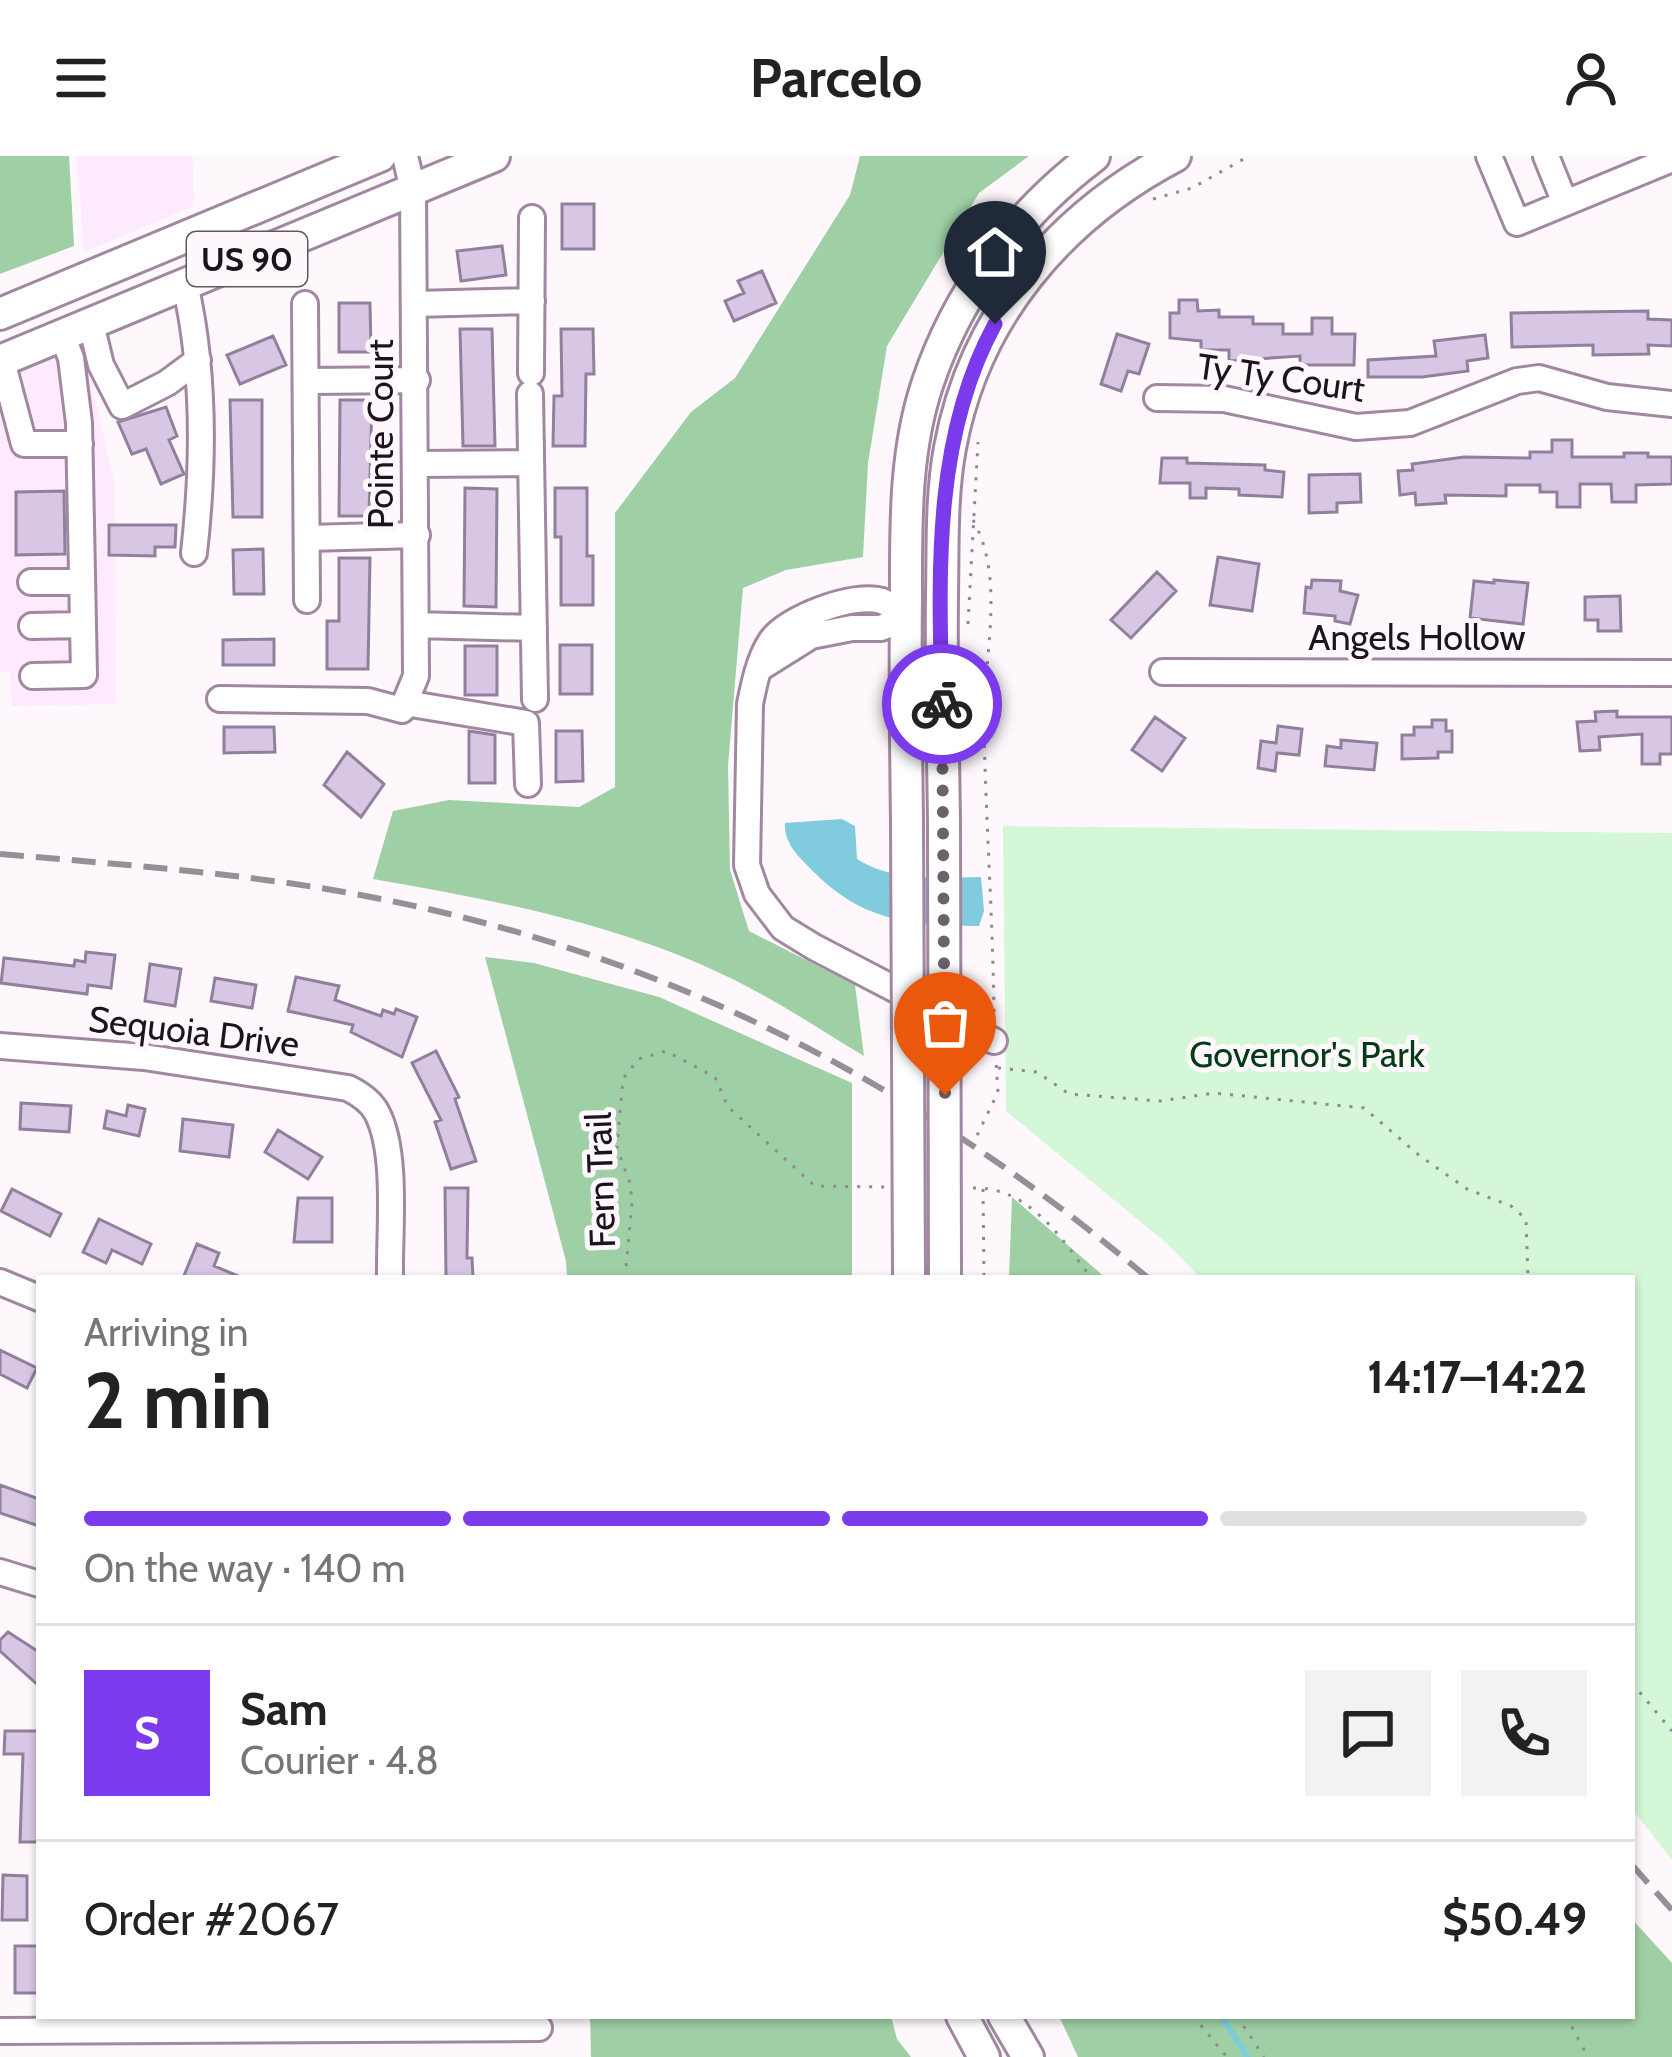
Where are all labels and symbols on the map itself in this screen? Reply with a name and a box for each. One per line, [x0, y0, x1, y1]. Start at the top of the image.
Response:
pin [944, 201, 1046, 324]
road number: US 90 [187, 232, 307, 286]
street label: Pointe Court [358, 339, 402, 529]
street label: Ty Ty Court [1194, 343, 1368, 411]
street label: Angels Hollow [1308, 615, 1526, 659]
courier [882, 644, 1002, 764]
pin [894, 972, 996, 1095]
street label: Sequoia Drive [86, 996, 302, 1066]
park label: Governor's Park [1189, 1032, 1426, 1076]
street label: Fern Trail [576, 1111, 624, 1249]

